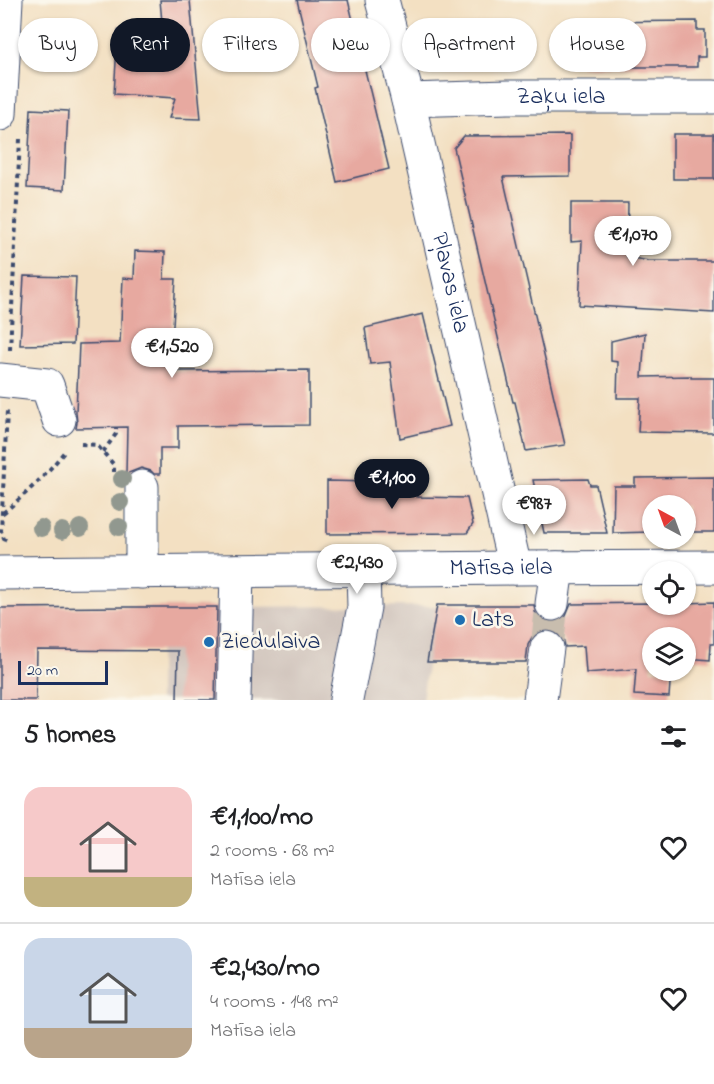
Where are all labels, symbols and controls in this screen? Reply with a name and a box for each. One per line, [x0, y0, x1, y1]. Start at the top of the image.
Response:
chip: Buy [18, 18, 98, 72]
chip: Rent [110, 18, 190, 72]
chip: Filters [202, 18, 299, 72]
chip: New [311, 18, 390, 72]
chip: Apartment [402, 18, 537, 72]
chip: House [549, 18, 646, 72]
street label: Zaķu iela [517, 80, 605, 115]
pin: €1,070 [584, 216, 682, 267]
text: €1,070 [608, 221, 658, 250]
street label: Pļavas iela [421, 229, 478, 337]
pin: €1,520 [123, 328, 221, 379]
text: €1,520 [145, 333, 199, 362]
pin: €1,100 [343, 459, 441, 510]
text: €1,100 [368, 464, 416, 493]
pin: €987 [498, 485, 570, 536]
text: €987 [516, 490, 552, 519]
north arrow [642, 495, 696, 549]
map controls [642, 495, 696, 681]
pin: €2,430 [308, 544, 406, 595]
text: €2,430 [331, 549, 383, 578]
street label: Matīsa iela [449, 550, 553, 586]
button: locate [642, 561, 696, 615]
place label: Lats [472, 603, 514, 638]
marker: Lats [453, 613, 467, 627]
place label: Ziedulaiva [221, 625, 320, 660]
button: layers [642, 627, 696, 681]
marker: Ziedulaiva [202, 635, 216, 649]
scale bar [18, 658, 108, 686]
text: 20 m [27, 659, 58, 683]
text: 5 homes [24, 717, 116, 755]
icon: filters [657, 720, 690, 753]
text: €1,100/mo [210, 799, 313, 837]
icon: home [72, 811, 144, 883]
icon: heart [657, 831, 690, 864]
text: 2 rooms · 68 m² [210, 837, 335, 866]
text: Matīsa iela [210, 866, 296, 895]
text: €2,430/mo [210, 950, 320, 988]
icon: home [72, 962, 144, 1034]
icon: heart [657, 982, 690, 1015]
text: 4 rooms · 148 m² [210, 988, 339, 1017]
text: Matīsa iela [210, 1017, 296, 1046]

